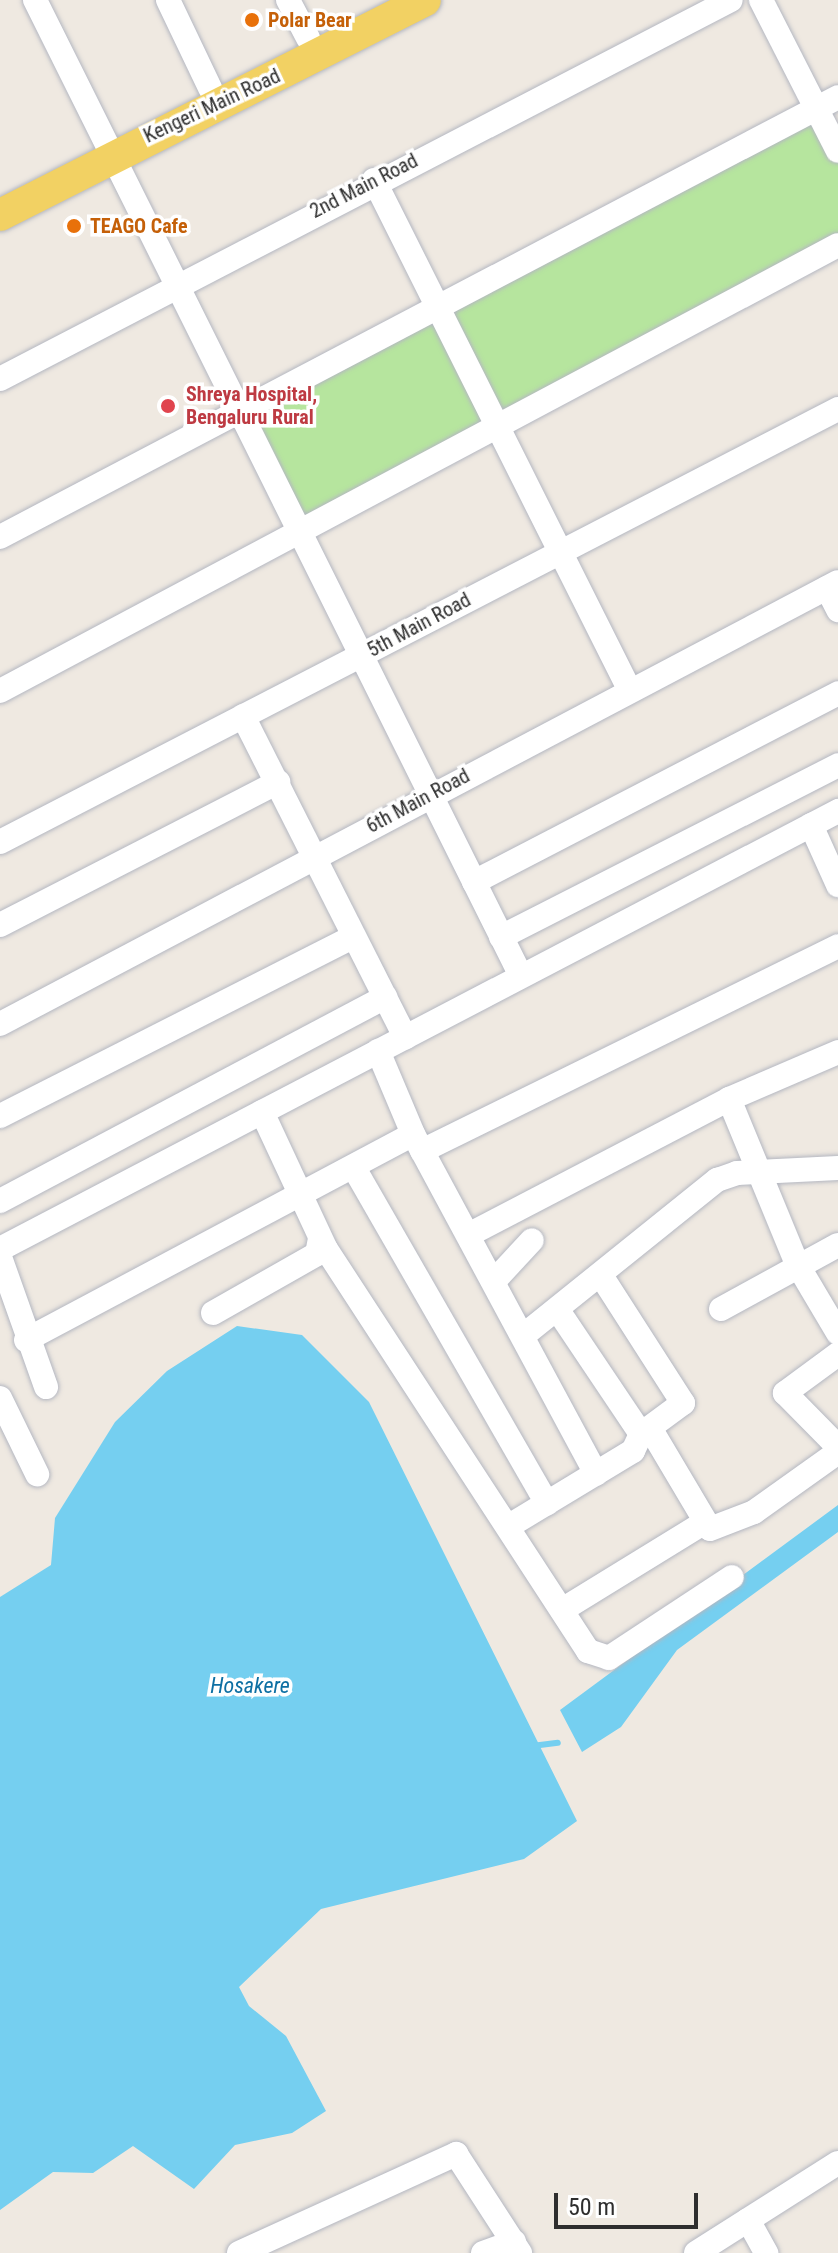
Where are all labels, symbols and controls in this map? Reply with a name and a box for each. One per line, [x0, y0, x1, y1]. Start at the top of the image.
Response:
place label: Polar Bear [268, 8, 352, 32]
marker: Polar Bear [243, 11, 261, 29]
street label: Kengeri Main Road [140, 64, 284, 148]
street label: 2nd Main Road [306, 149, 422, 223]
place label: TEAGO Cafe [90, 214, 188, 238]
marker: TEAGO Cafe [65, 217, 83, 235]
place label: Shreya Hospital, Bengaluru Rural [186, 382, 317, 429]
marker: Shreya Hospital, Bengaluru Rural [157, 395, 179, 417]
street label: 5th Main Road [363, 588, 475, 662]
street label: 6th Main Road [362, 764, 474, 838]
water label: Hosakere [210, 1673, 290, 1699]
scale bar [558, 2177, 702, 2227]
text: 50 m [568, 2193, 615, 2221]

